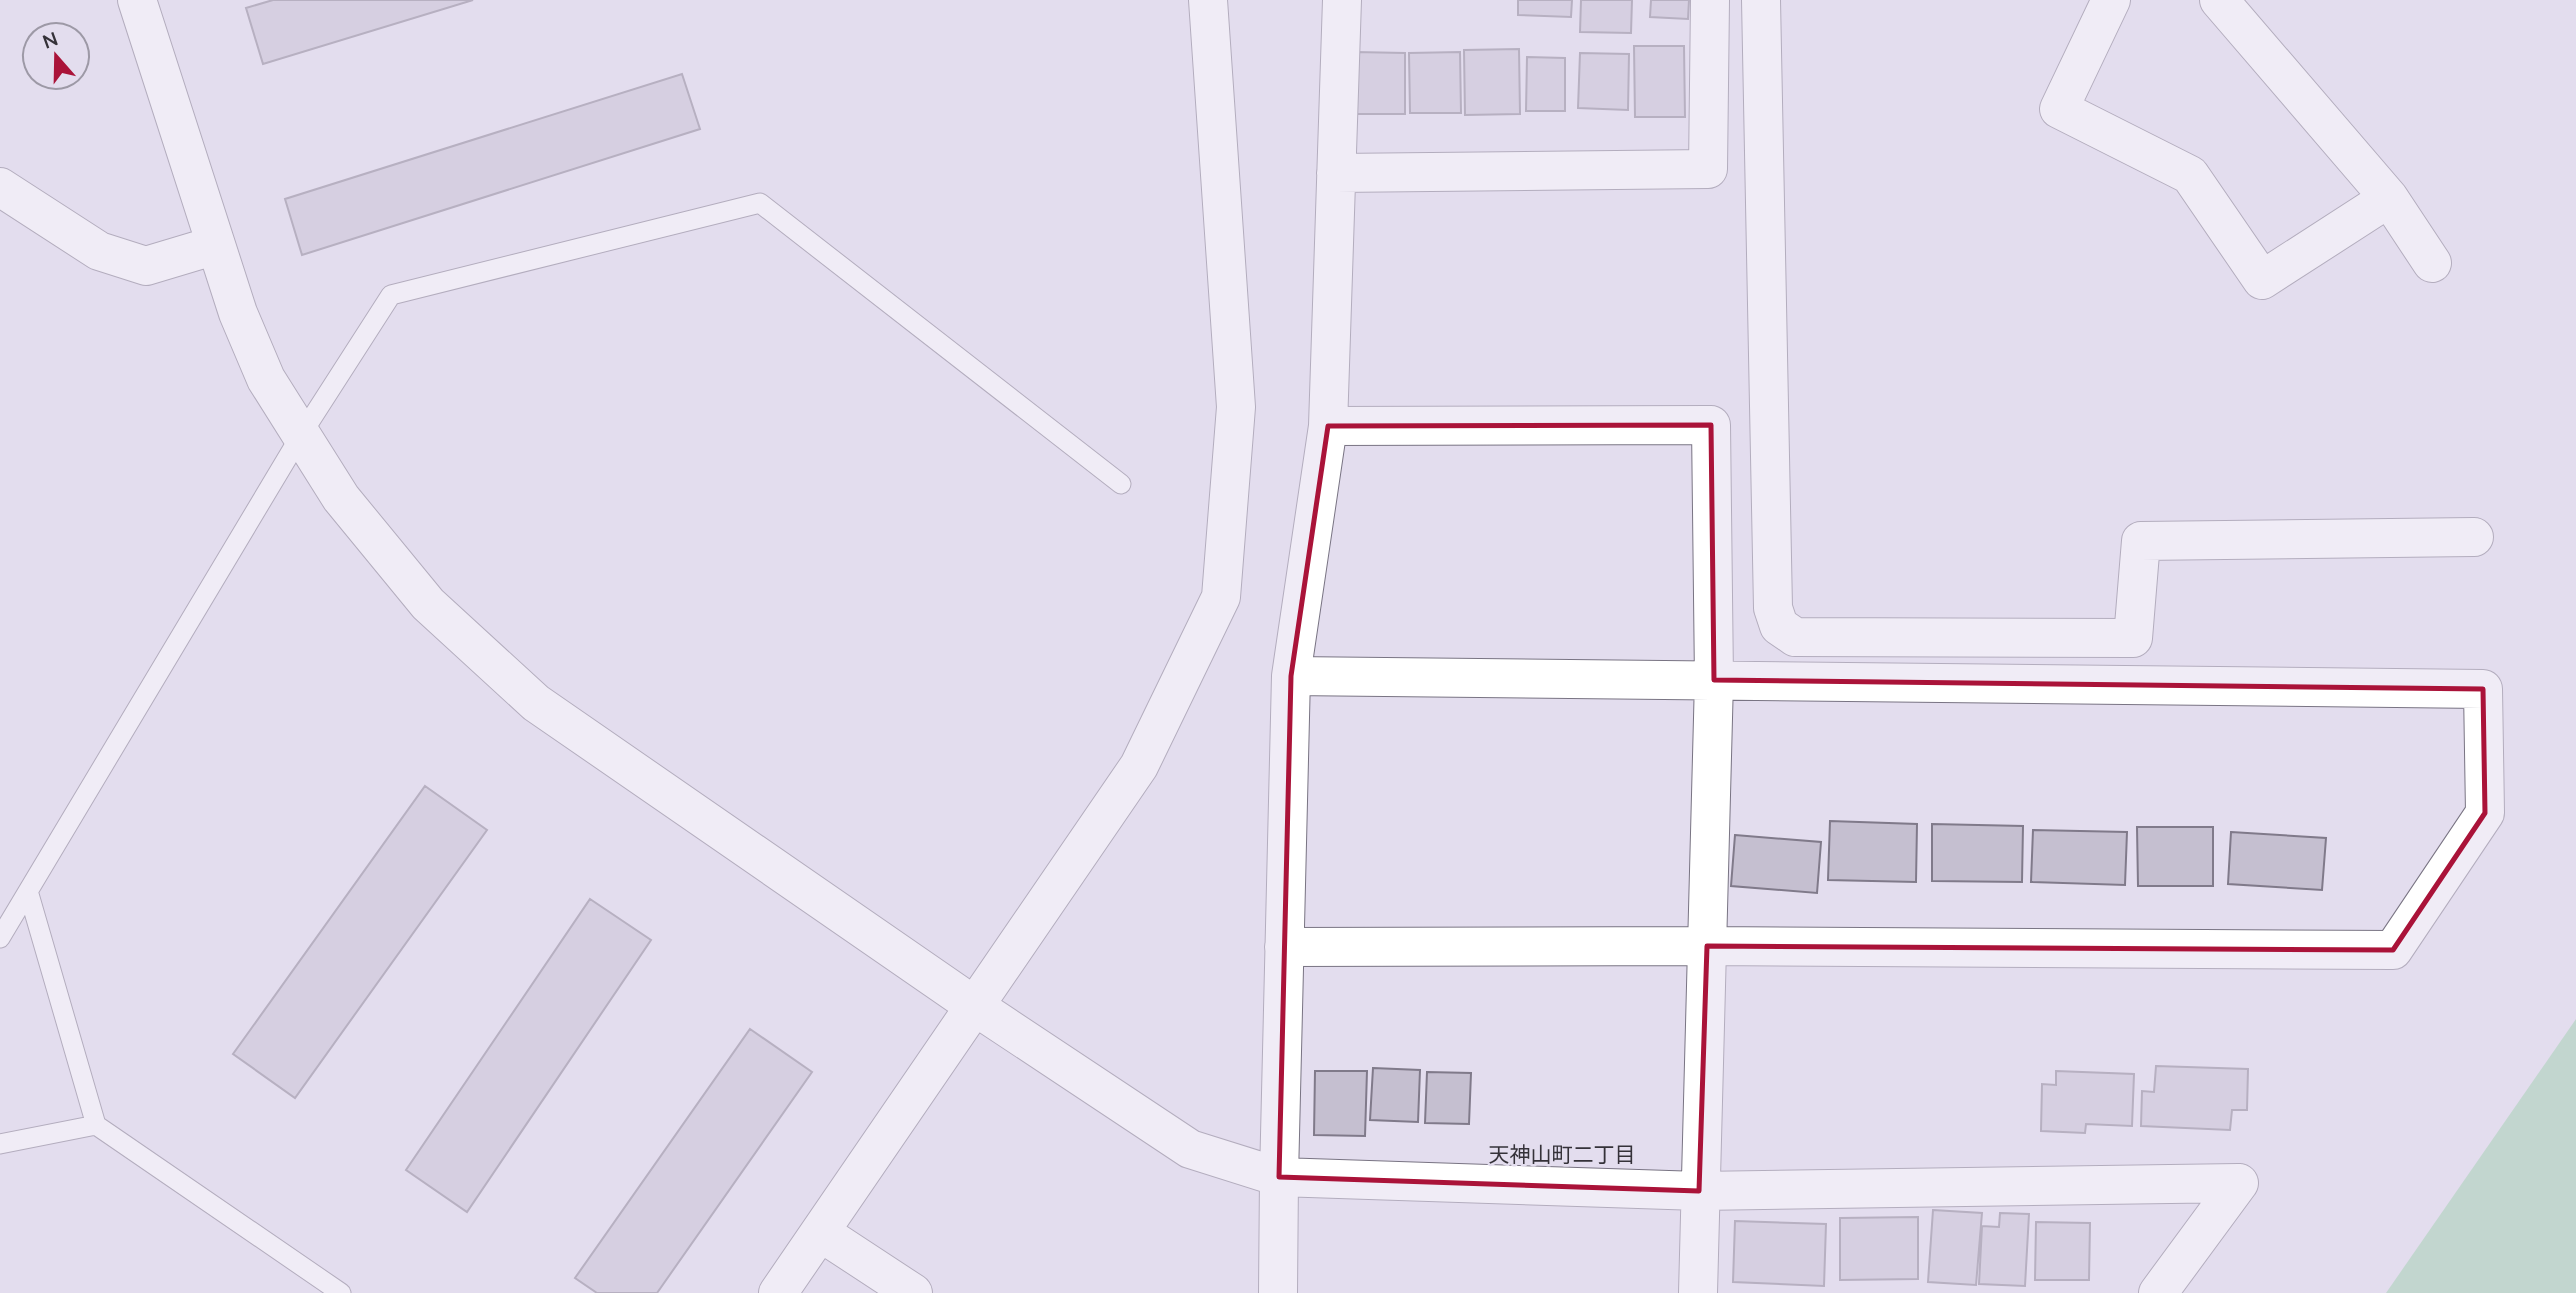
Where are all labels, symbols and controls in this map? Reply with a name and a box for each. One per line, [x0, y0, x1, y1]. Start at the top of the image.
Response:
north arrow [21, 21, 91, 91]
text: N [39, 26, 61, 54]
district label: 天神山町二丁目 [1489, 1141, 1636, 1167]

